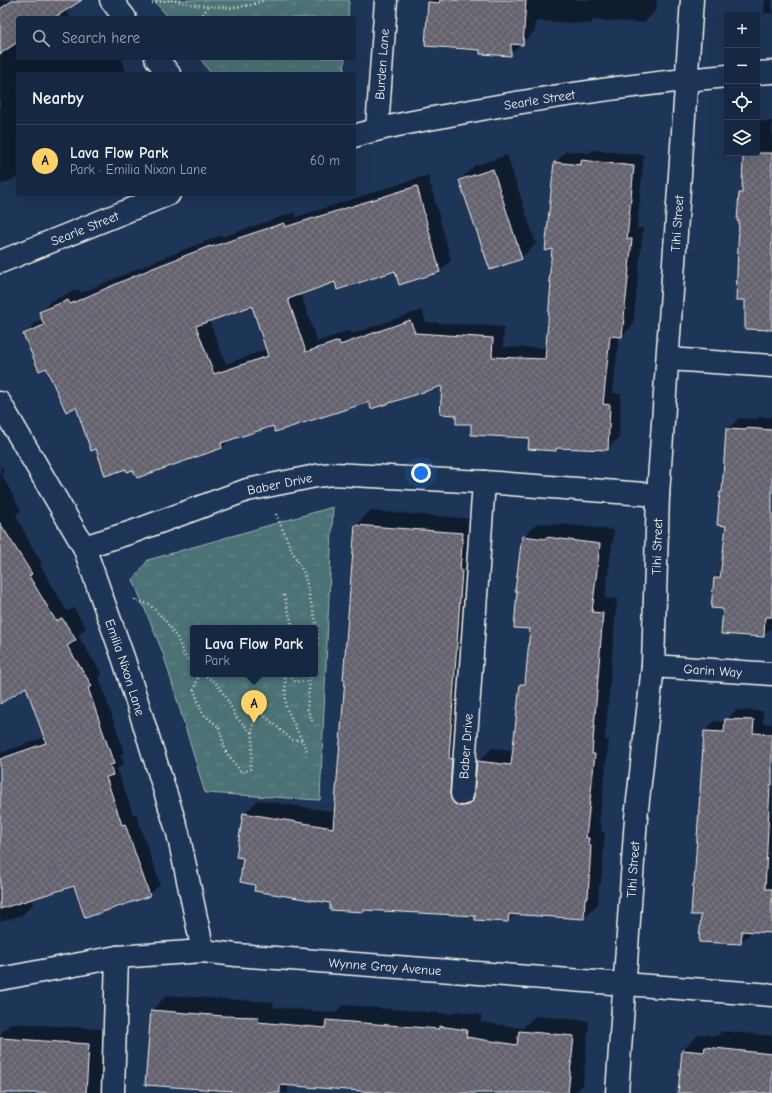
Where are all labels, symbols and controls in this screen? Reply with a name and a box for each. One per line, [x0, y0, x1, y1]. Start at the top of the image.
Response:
map controls [724, 12, 760, 156]
button: + [724, 12, 760, 48]
search box [16, 16, 356, 60]
icon: search [30, 27, 52, 49]
street label: Burden Lane [372, 28, 392, 100]
text: Search here [62, 29, 140, 47]
button: − [724, 48, 760, 84]
button: locate [724, 84, 760, 120]
street label: Searle Street [503, 87, 577, 113]
text: Nearby [32, 89, 83, 108]
button: layers [724, 120, 760, 156]
text: Lava Flow Park [70, 144, 168, 162]
text: A [41, 153, 49, 168]
text: 60 m [310, 153, 340, 168]
text: Park · Emilia Nixon Lane [70, 162, 207, 177]
street label: Tihi Street [668, 193, 687, 252]
street label: Searle Street [48, 208, 122, 249]
your location [411, 463, 431, 483]
street label: Baber Drive [246, 470, 314, 498]
street label: Tihi Street [649, 517, 665, 575]
street label: Emilia Nixon Lane [102, 617, 148, 718]
popup [190, 625, 318, 677]
text: Lava Flow Park [205, 635, 303, 653]
text: Park [205, 653, 230, 668]
street label: Garin Way [683, 661, 743, 680]
pin: A [241, 690, 267, 723]
street label: Baber Drive [456, 712, 476, 779]
street label: Tihi Street [624, 840, 642, 898]
street label: Wynne Gray Avenue [328, 955, 442, 978]

